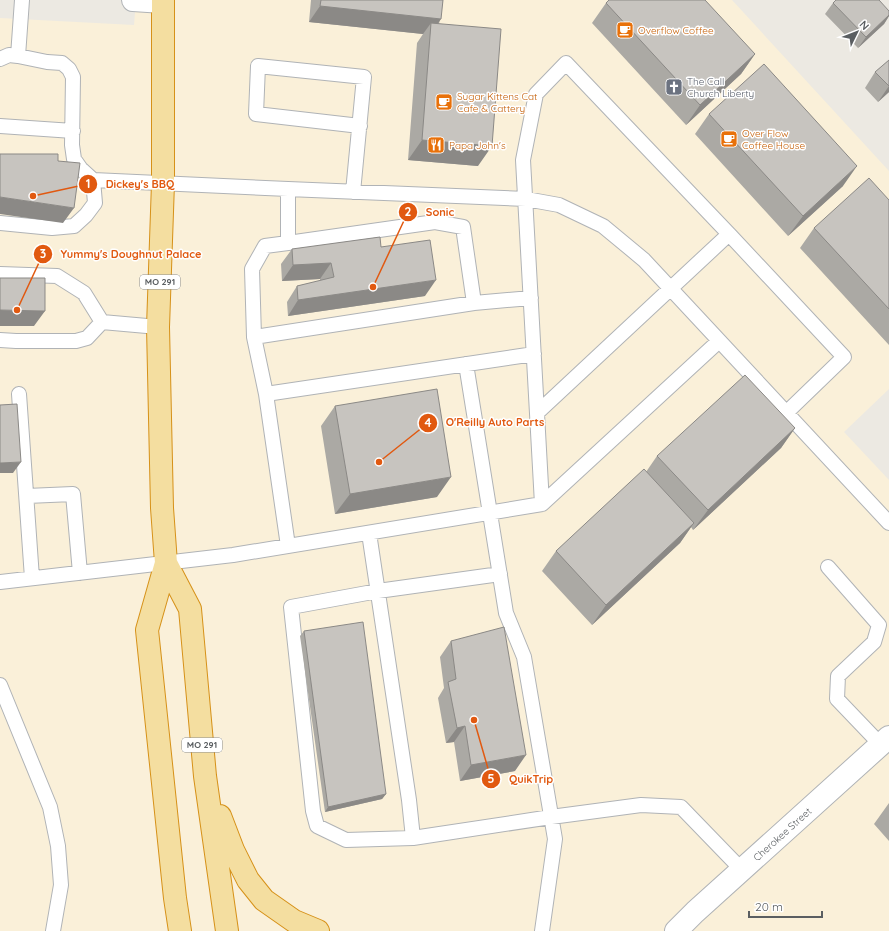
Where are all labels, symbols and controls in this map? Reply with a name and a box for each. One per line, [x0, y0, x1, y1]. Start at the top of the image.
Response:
north arrow [837, 12, 877, 52]
text: N [856, 17, 872, 33]
cafe icon: Overflow Coffee [615, 20, 635, 40]
place label: Overflow Coffee [638, 24, 714, 37]
place label: The Call Church Liberty [687, 75, 754, 100]
church icon: The Call Church Liberty [664, 77, 684, 97]
place label: Sugar Kittens Cat Cafe & Cattery [457, 90, 538, 115]
cafe icon: Sugar Kittens Cat Cafe & Cattery [434, 92, 454, 112]
place label: Over Flow Coffee House [742, 127, 805, 152]
cafe icon: Over Flow Coffee House [719, 129, 739, 149]
restaurant icon: Papa John's [426, 135, 446, 155]
place label: Papa John's [449, 139, 506, 152]
callout: Dickey's BBQ [78, 173, 182, 196]
text: 1 [86, 176, 90, 191]
text: Dickey's BBQ [106, 177, 175, 191]
callout: Sonic [398, 200, 462, 223]
text: 2 [405, 204, 412, 219]
text: Sonic [426, 205, 454, 219]
callout: Yummy's Doughnut Palace [33, 243, 210, 266]
text: 3 [40, 246, 46, 261]
text: Yummy's Doughnut Palace [61, 247, 202, 261]
road number: MO 291 [140, 275, 180, 289]
callout: O'Reilly Auto Parts [418, 411, 553, 434]
text: 4 [424, 415, 432, 430]
text: O'Reilly Auto Parts [446, 415, 544, 429]
road number: MO 291 [182, 738, 222, 752]
callout: QuikTrip [481, 768, 561, 791]
text: 5 [488, 771, 495, 786]
text: QuikTrip [509, 772, 553, 786]
street label: Cherokee Street [750, 804, 815, 864]
scale bar [749, 893, 822, 919]
text: 20 m [755, 899, 783, 914]

